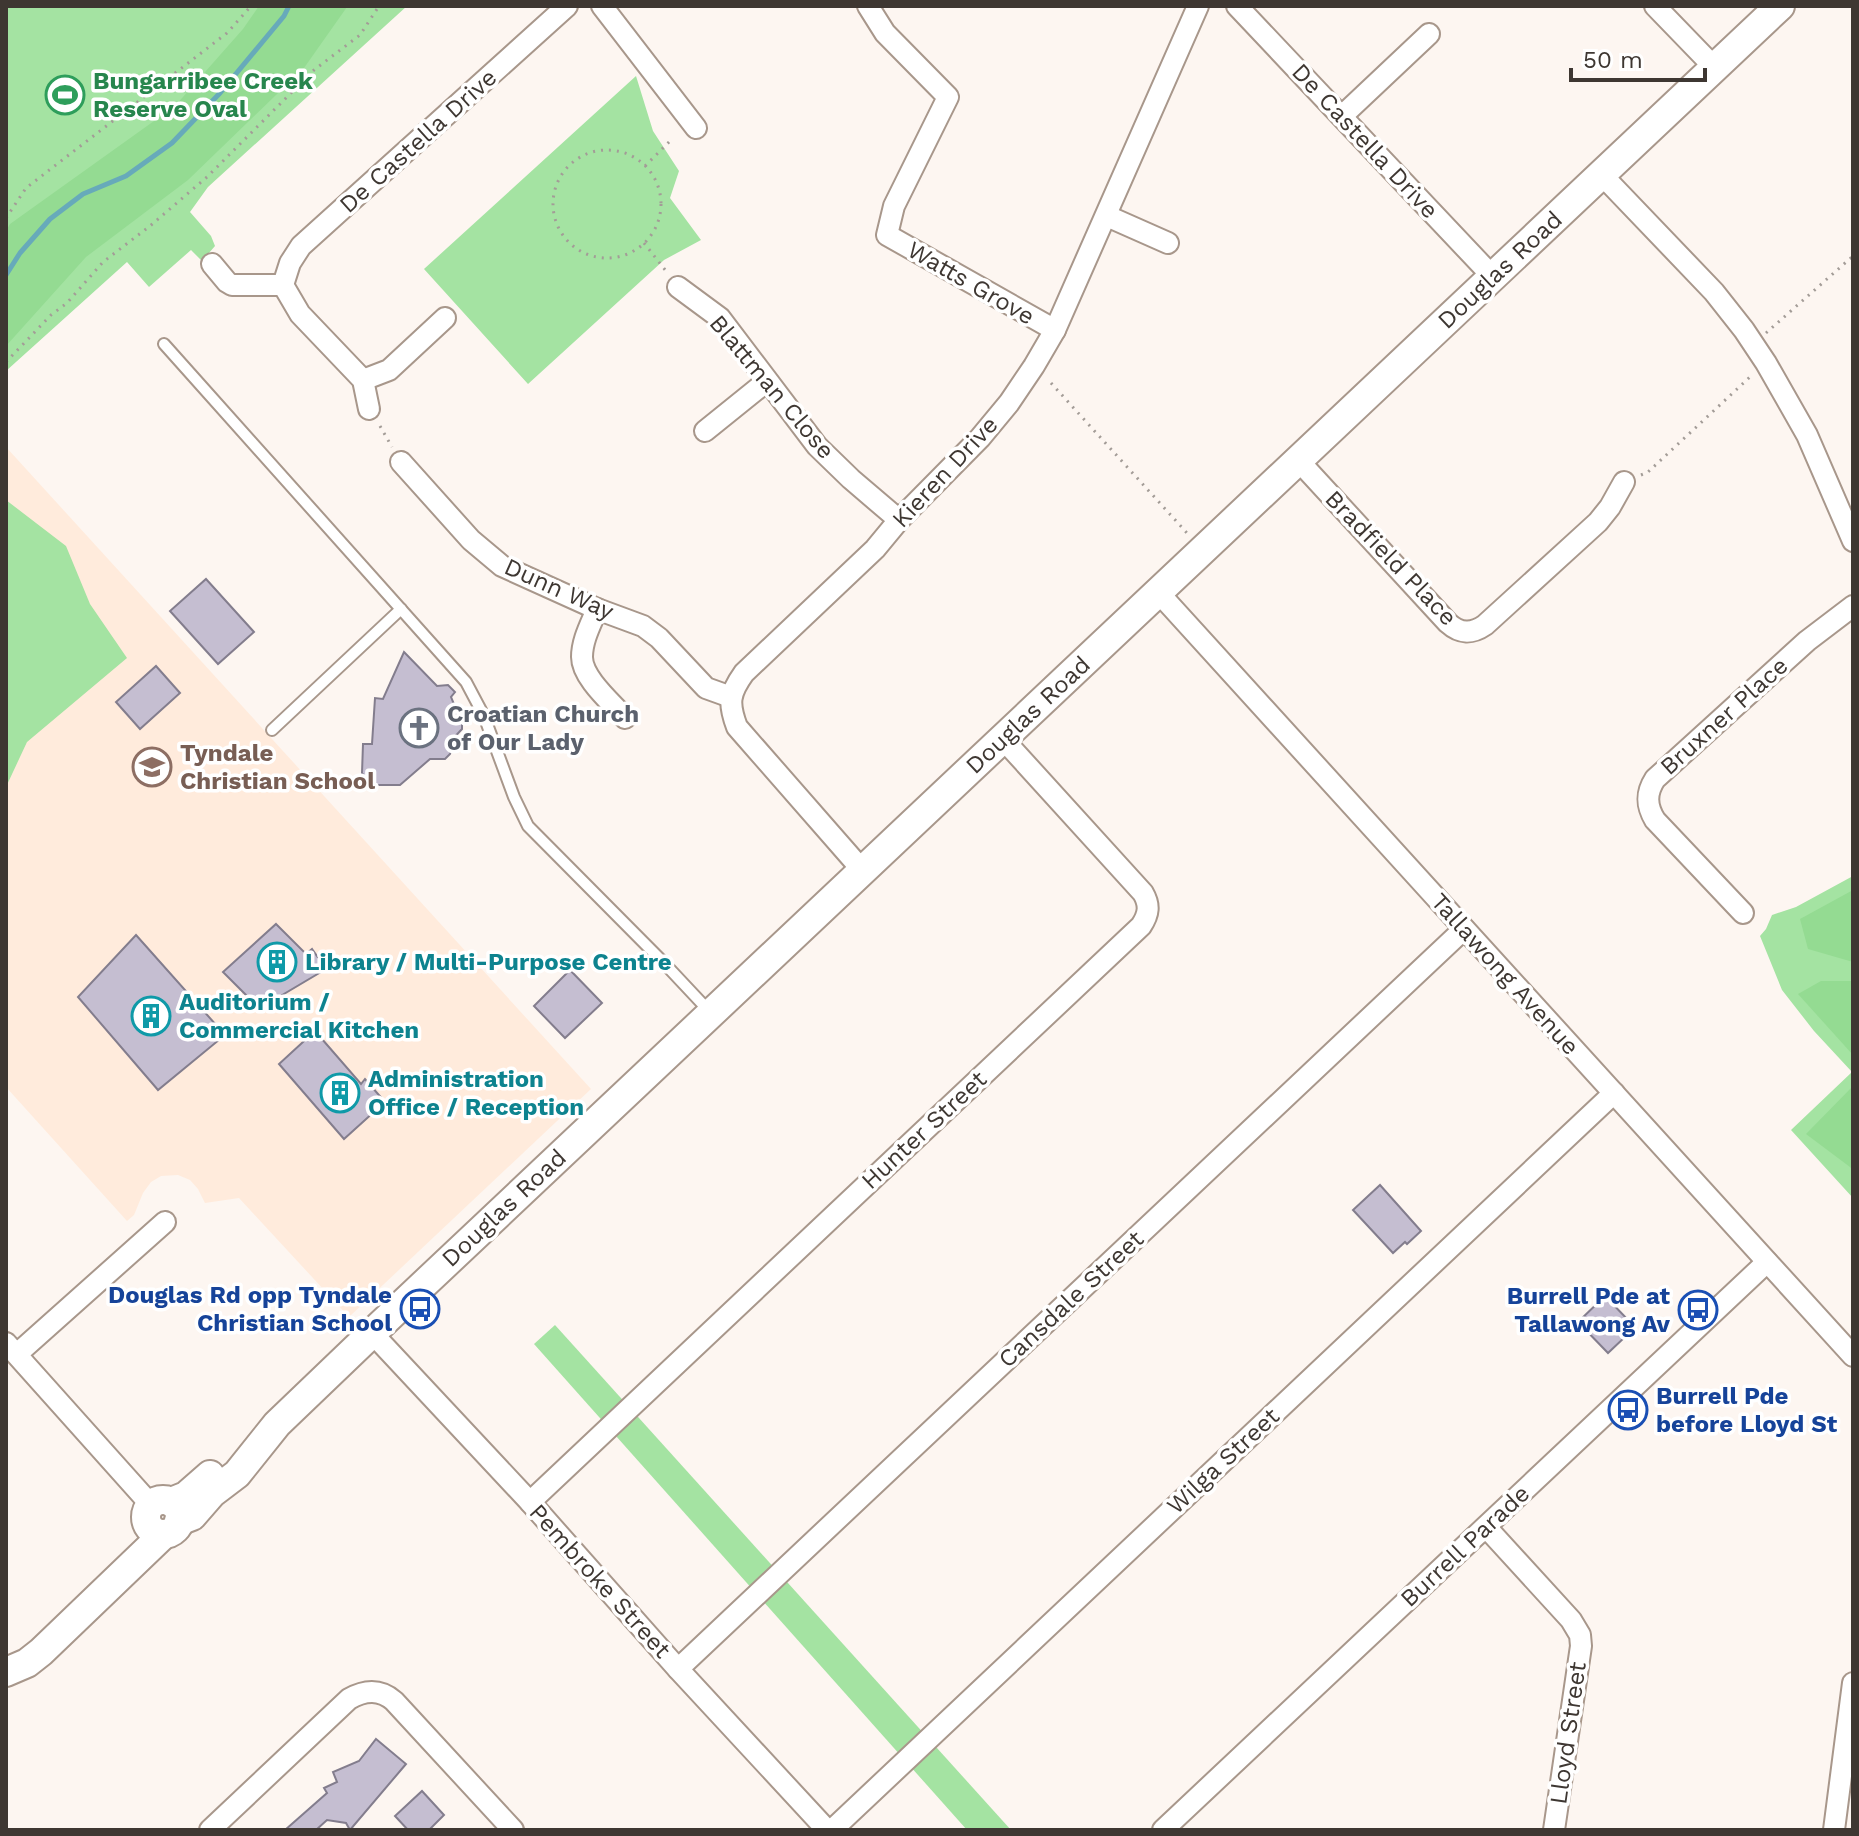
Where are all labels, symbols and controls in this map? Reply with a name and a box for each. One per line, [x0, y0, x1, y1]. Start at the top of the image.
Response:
scale bar [1571, 32, 1705, 82]
text: 50 m [1583, 46, 1643, 74]
street label: De Castella Drive [1286, 58, 1444, 224]
street label: De Castella Drive [334, 63, 502, 219]
place label: Bungarribee Creek Reserve Oval [93, 67, 313, 123]
sports icon: Bungarribee Creek Reserve Oval [44, 74, 86, 116]
street label: Douglas Road [1432, 205, 1568, 335]
street label: Watts Grove [902, 235, 1040, 331]
street label: Blattman Close [704, 309, 840, 465]
street label: Kieren Drive [886, 411, 1004, 533]
street label: Bradfield Place [1320, 485, 1462, 631]
street label: Dunn Way [500, 552, 619, 626]
street label: Douglas Road [960, 650, 1096, 780]
street label: Bruxner Place [1654, 651, 1794, 781]
place label: Croatian Church of Our Lady [447, 700, 639, 756]
church icon: Croatian Church of Our Lady [398, 707, 440, 749]
place label: Tyndale Christian School [180, 739, 375, 795]
school or university icon: Tyndale Christian School [131, 746, 173, 788]
street label: Tallawong Avenue [1425, 888, 1585, 1060]
building icon: Library / Multi-Purpose Centre [256, 941, 298, 983]
place label: Library / Multi-Purpose Centre [305, 948, 672, 976]
place label: Auditorium / Commercial Kitchen [179, 988, 419, 1044]
building icon: Auditorium / Commercial Kitchen [130, 995, 172, 1037]
place label: Administration Office / Reception [368, 1065, 584, 1121]
street label: Hunter Street [856, 1065, 992, 1195]
building icon: Administration Office / Reception [319, 1072, 361, 1114]
street label: Douglas Road [436, 1143, 572, 1273]
street label: Cansdale Street [993, 1225, 1149, 1373]
place label: Douglas Rd opp Tyndale Christian School [108, 1281, 392, 1337]
place label: Burrell Pde at Tallawong Av [1507, 1282, 1671, 1338]
bus stop icon: Douglas Rd opp Tyndale Christian School [399, 1288, 441, 1330]
bus stop icon: Burrell Pde at Tallawong Av [1677, 1289, 1719, 1331]
place label: Burrell Pde before Lloyd St [1656, 1382, 1838, 1438]
bus stop icon: Burrell Pde before Lloyd St [1607, 1389, 1649, 1431]
street label: Wilga Street [1161, 1402, 1285, 1520]
street label: Burrell Parade [1395, 1479, 1535, 1613]
street label: Pembroke Street [524, 1498, 676, 1664]
street label: Lloyd Street [1544, 1660, 1592, 1806]

